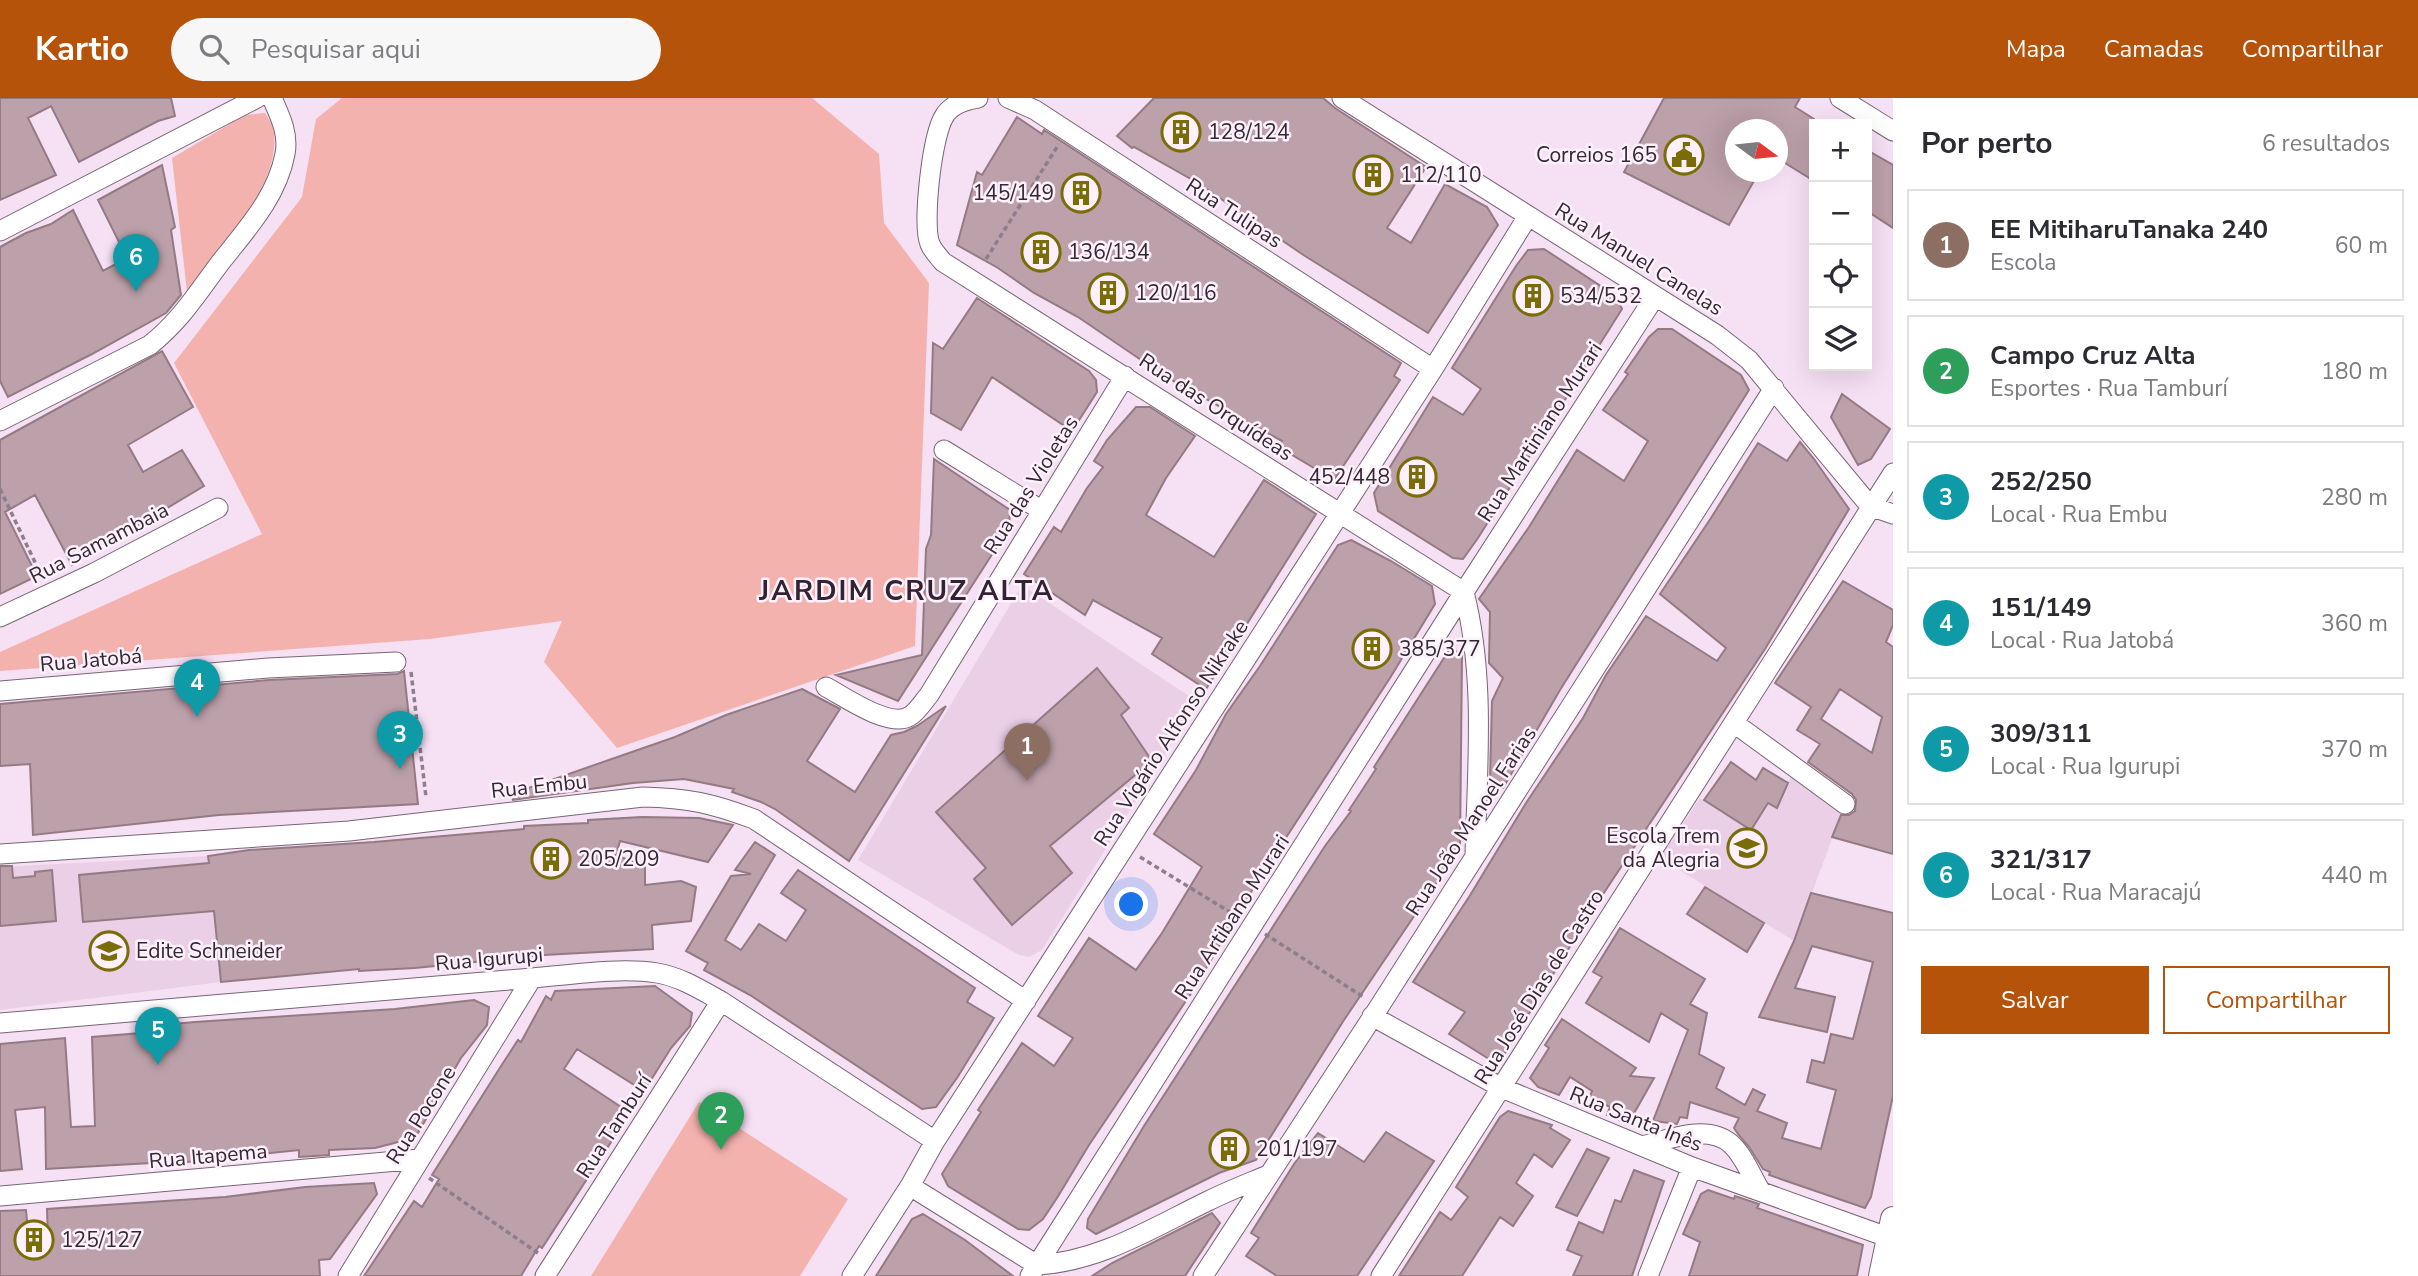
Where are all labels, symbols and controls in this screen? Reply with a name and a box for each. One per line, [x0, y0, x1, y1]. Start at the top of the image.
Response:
search box [171, 18, 661, 81]
text: Kartio [35, 27, 129, 72]
icon: search [195, 30, 233, 68]
text: Pesquisar aqui [251, 32, 421, 67]
text: Mapa [2006, 33, 2066, 65]
text: Camadas [2104, 33, 2204, 65]
text: Compartilhar [2242, 33, 2383, 65]
building icon: 128/124 [1160, 111, 1202, 153]
place label: 128/124 [1208, 118, 1290, 146]
north arrow [1725, 119, 1788, 182]
map controls [1809, 119, 1872, 371]
button: + [1809, 119, 1872, 182]
text: Por perto [1921, 123, 2052, 164]
text: 6 resultados [2262, 128, 2390, 159]
public building icon: Correios 165 [1663, 134, 1705, 176]
place label: Correios 165 [1536, 141, 1657, 169]
building icon: 112/110 [1352, 154, 1394, 196]
place label: 112/110 [1400, 161, 1482, 189]
street label: Rua Tulipas [1180, 171, 1288, 255]
building icon: 145/149 [1060, 172, 1102, 214]
place label: 145/149 [972, 179, 1054, 207]
button: − [1809, 182, 1872, 245]
street label: Rua Manuel Canelas [1550, 196, 1728, 322]
text: EE MitiharuTanaka 240 [1990, 212, 2268, 247]
text: 1 [1939, 230, 1953, 261]
text: 60 m [2335, 230, 2388, 261]
building icon: 136/134 [1020, 231, 1062, 273]
pin: 6 [113, 234, 159, 292]
place label: 136/134 [1068, 238, 1150, 266]
button: locate [1809, 245, 1872, 308]
text: Escola [1990, 247, 2057, 278]
building icon: 120/116 [1087, 272, 1129, 314]
building icon: 534/532 [1512, 275, 1554, 317]
place label: 120/116 [1135, 279, 1217, 307]
place label: 534/532 [1560, 282, 1642, 310]
button: layers [1809, 308, 1872, 371]
street label: Rua Martiniano Murari [1471, 337, 1609, 527]
text: Campo Cruz Alta [1990, 338, 2196, 373]
street label: Rua das Orquídeas [1134, 347, 1298, 467]
text: 2 [1939, 356, 1953, 387]
text: 180 m [2321, 356, 2388, 387]
text: Esportes · Rua Tamburí [1990, 373, 2228, 404]
street label: Rua das Violetas [977, 411, 1085, 559]
building icon: 452/448 [1396, 456, 1438, 498]
place label: 452/448 [1308, 463, 1390, 491]
text: 252/250 [1990, 464, 2092, 499]
text: 3 [1939, 482, 1953, 513]
text: 280 m [2321, 482, 2388, 513]
street label: Rua Samambaia [25, 496, 173, 590]
text: Local · Rua Embu [1990, 499, 2168, 530]
district label: JARDIM CRUZ ALTA [758, 572, 1055, 610]
text: 151/149 [1990, 590, 2092, 625]
text: 4 [1939, 608, 1953, 639]
text: 360 m [2321, 608, 2388, 639]
street label: Rua Vigário Alfonso Nikrake [1087, 615, 1255, 851]
text: Local · Rua Jatobá [1990, 625, 2174, 656]
building icon: 385/377 [1351, 628, 1393, 670]
place label: 385/377 [1399, 635, 1481, 663]
street label: Rua Jatobá [39, 642, 143, 678]
pin: 4 [174, 659, 220, 717]
pin: 3 [377, 711, 423, 769]
text: 309/311 [1990, 716, 2092, 751]
street label: Rua João Manoel Farias [1399, 721, 1543, 921]
pin: 1 [1004, 723, 1050, 781]
text: 5 [1939, 734, 1953, 765]
text: 370 m [2321, 734, 2388, 765]
text: Local · Rua Igurupi [1990, 751, 2180, 782]
street label: Rua Embu [489, 767, 589, 805]
place label: Escola Trem da Alegria [1606, 822, 1720, 874]
school or university icon: Escola Trem da Alegria [1726, 827, 1768, 869]
street label: Rua Artibano Murari [1168, 829, 1296, 1005]
building icon: 205/209 [530, 838, 572, 880]
text: 321/317 [1990, 842, 2092, 877]
place label: 205/209 [578, 845, 660, 873]
text: 6 [1939, 860, 1953, 891]
text: 440 m [2321, 860, 2388, 891]
text: Local · Rua Maracajú [1990, 877, 2201, 908]
street label: Rua José Dias de Castro [1468, 884, 1610, 1090]
your location [1114, 887, 1148, 921]
school or university icon: Edite Schneider [88, 930, 130, 972]
place label: Edite Schneider [136, 937, 283, 965]
street label: Rua Igurupi [434, 940, 544, 978]
button: Salvar [1921, 966, 2149, 1034]
button: Compartilhar [2163, 966, 2390, 1034]
pin: 5 [135, 1007, 181, 1065]
street label: Rua Pocone [380, 1060, 462, 1170]
street label: Rua Tamburí [570, 1068, 659, 1183]
street label: Rua Santa Inês [1565, 1080, 1707, 1158]
pin: 2 [698, 1092, 744, 1150]
building icon: 201/197 [1208, 1128, 1250, 1170]
place label: 201/197 [1256, 1135, 1338, 1163]
street label: Rua Itapema [148, 1137, 268, 1175]
building icon: 125/127 [13, 1219, 55, 1261]
place label: 125/127 [61, 1226, 143, 1254]

